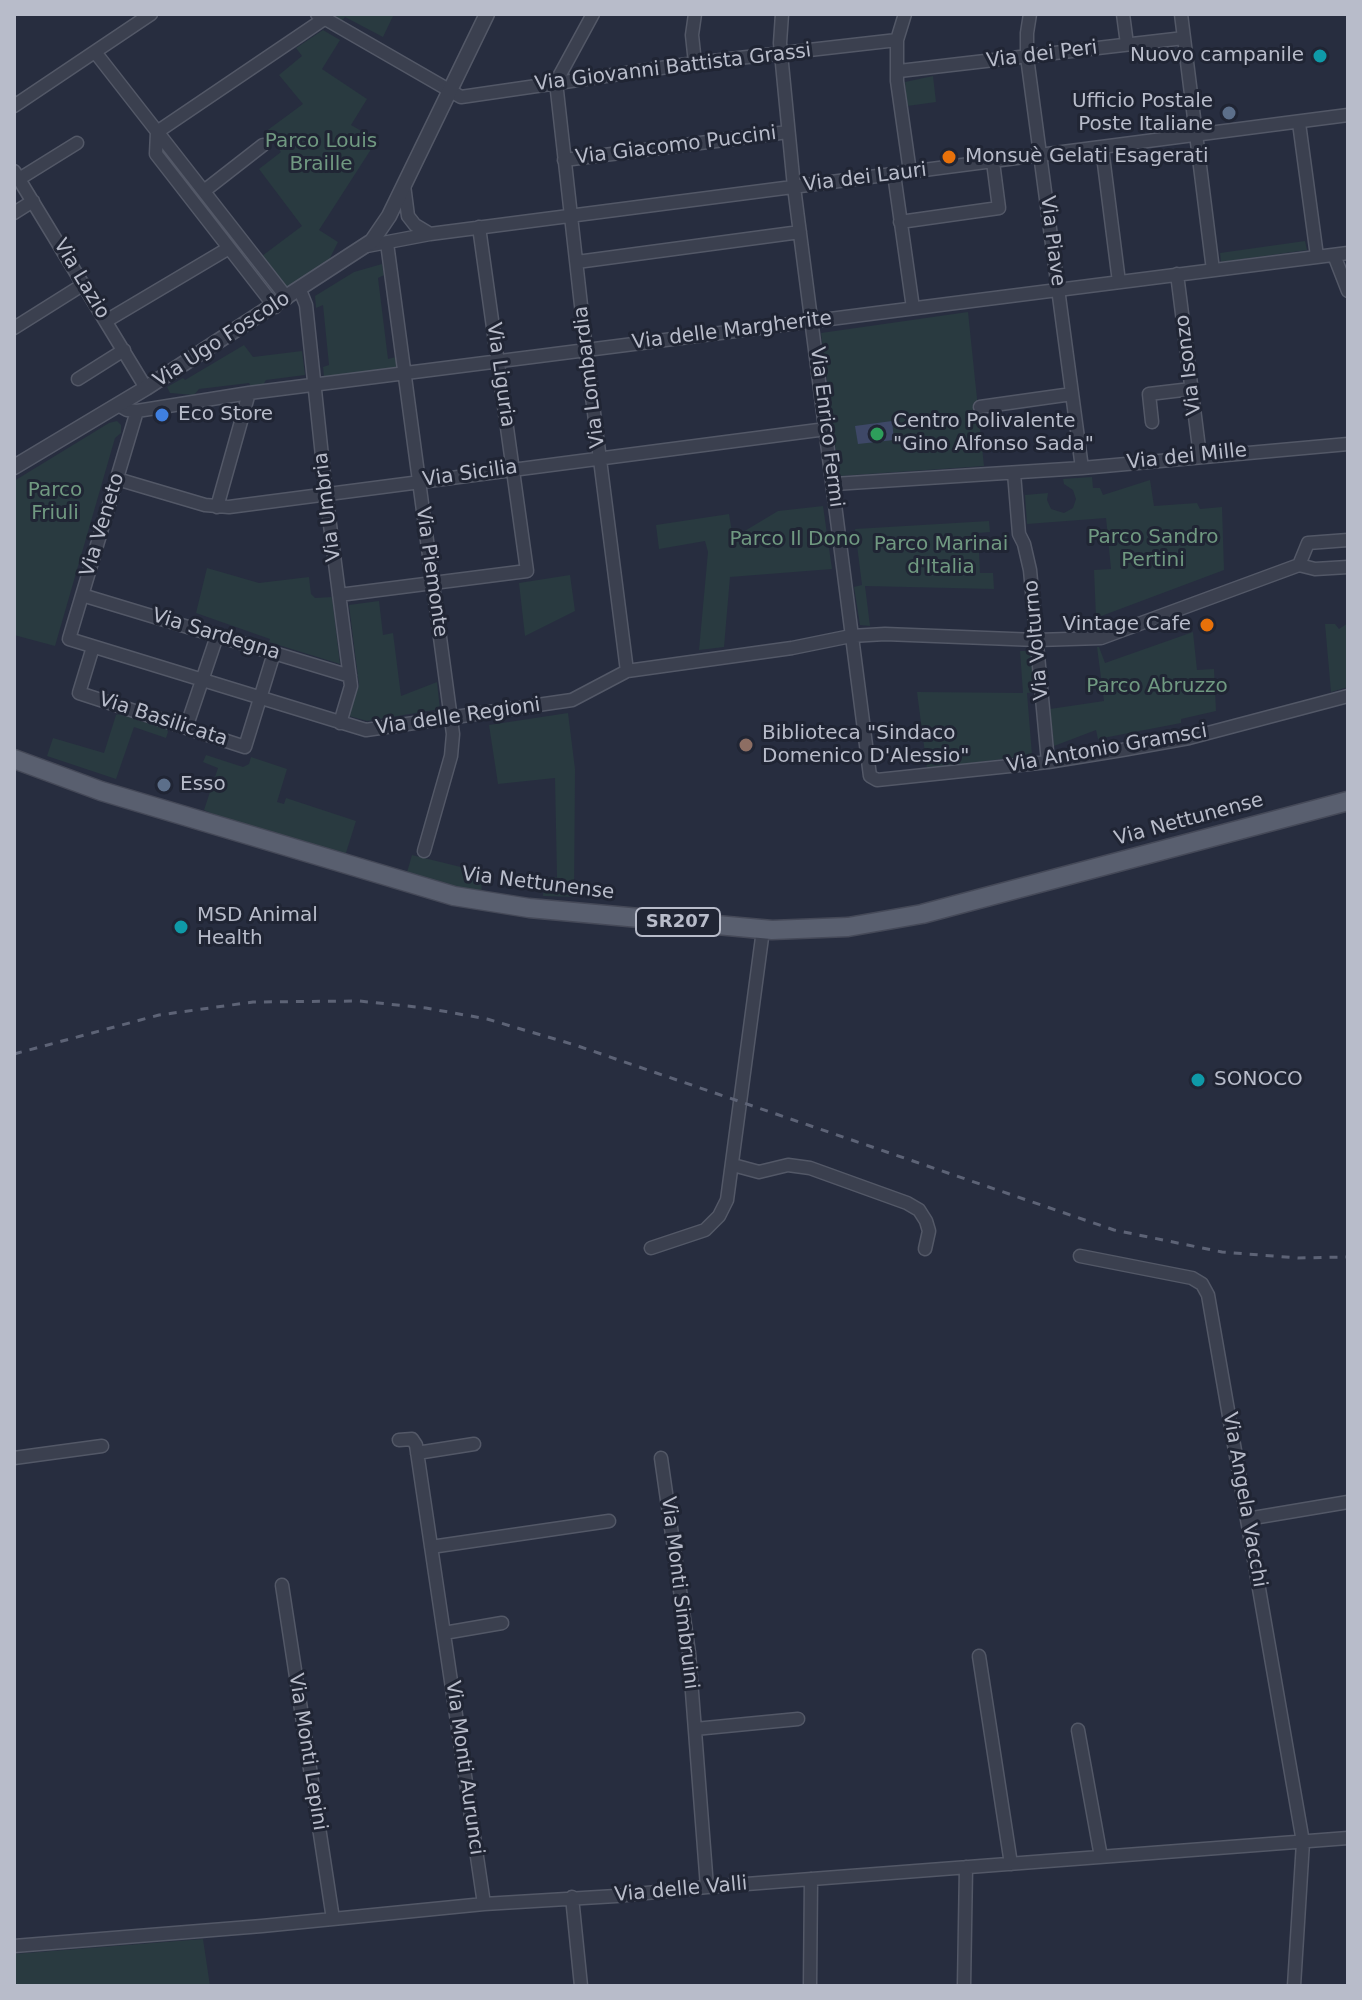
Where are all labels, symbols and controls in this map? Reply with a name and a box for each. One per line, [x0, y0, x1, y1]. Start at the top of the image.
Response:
street label: Via dei Peri [985, 36, 1099, 74]
street label: Via Giovanni Battista Grassi [533, 39, 813, 97]
place label: Nuovo campanile [1130, 44, 1304, 68]
marker: Nuovo campanile [1311, 47, 1329, 65]
place label: Ufficio Postale Poste Italiane [1072, 90, 1213, 137]
marker: Ufficio Postale Poste Italiane [1220, 104, 1238, 122]
street label: Via Giacomo Puccini [574, 122, 778, 170]
park label: Parco Louis Braille [265, 130, 377, 177]
place label: Monsuè Gelati Esagerati [965, 145, 1208, 169]
marker: Monsuè Gelati Esagerati [940, 148, 958, 166]
street label: Via dei Lauri [802, 159, 928, 197]
street label: Via Piave [1035, 194, 1069, 288]
street label: Via Lazio [48, 235, 114, 323]
street label: Via Ugo Foscolo [149, 287, 295, 393]
street label: Via Lombardia [569, 304, 611, 450]
street label: Via delle Margherite [631, 307, 833, 355]
street label: Via Isonzo [1171, 313, 1207, 417]
street label: Via Liguria [481, 321, 519, 429]
street label: Via Enrico Fermi [804, 345, 848, 509]
place label: Eco Store [178, 403, 273, 427]
marker: Eco Store [153, 406, 171, 424]
place label: Centro Polivalente "Gino Alfonso Sada" [893, 410, 1094, 457]
marker: Centro Polivalente "Gino Alfonso Sada" [868, 425, 886, 443]
street label: Via dei Mille [1126, 439, 1248, 475]
street label: Via Umbria [309, 451, 347, 563]
street label: Via Sicilia [421, 455, 519, 493]
street label: Via Veneto [76, 470, 130, 580]
park label: Parco Friuli [28, 479, 82, 526]
street label: Via Piemonte [410, 505, 452, 639]
park label: Parco Sandro Pertini [1087, 526, 1219, 573]
park label: Parco Il Dono [729, 528, 861, 552]
park label: Parco Marinai d'Italia [874, 533, 1008, 580]
street label: Via Volturno [1020, 579, 1054, 701]
street label: Via Sardegna [149, 604, 283, 666]
place label: Vintage Cafe [1063, 613, 1191, 637]
marker: Vintage Cafe [1198, 616, 1216, 634]
park label: Parco Abruzzo [1086, 675, 1228, 699]
street label: Via Basilicata [96, 688, 230, 752]
street label: Via delle Regioni [374, 694, 542, 740]
street label: Via Antonio Gramsci [1005, 720, 1209, 778]
place label: Biblioteca "Sindaco Domenico D'Alessio" [762, 722, 970, 769]
marker: Biblioteca "Sindaco Domenico D'Alessio" [737, 736, 755, 754]
place label: Esso [180, 773, 226, 797]
marker: Esso [155, 776, 173, 794]
street label: Via Nettunense [1112, 789, 1266, 851]
street label: Via Nettunense [460, 863, 616, 905]
place label: MSD Animal Health [197, 904, 318, 951]
road number: SR207 [636, 908, 720, 936]
marker: MSD Animal Health [172, 918, 190, 936]
place label: SONOCO [1214, 1068, 1303, 1092]
marker: SONOCO [1189, 1071, 1207, 1089]
street label: Via Angela Vacchi [1217, 1410, 1271, 1590]
street label: Via Monti Simbruini [655, 1495, 703, 1691]
street label: Via Monti Lepini [283, 1672, 331, 1832]
street label: Via Monti Aurunci [440, 1679, 488, 1857]
street label: Via delle Valli [614, 1872, 748, 1908]

